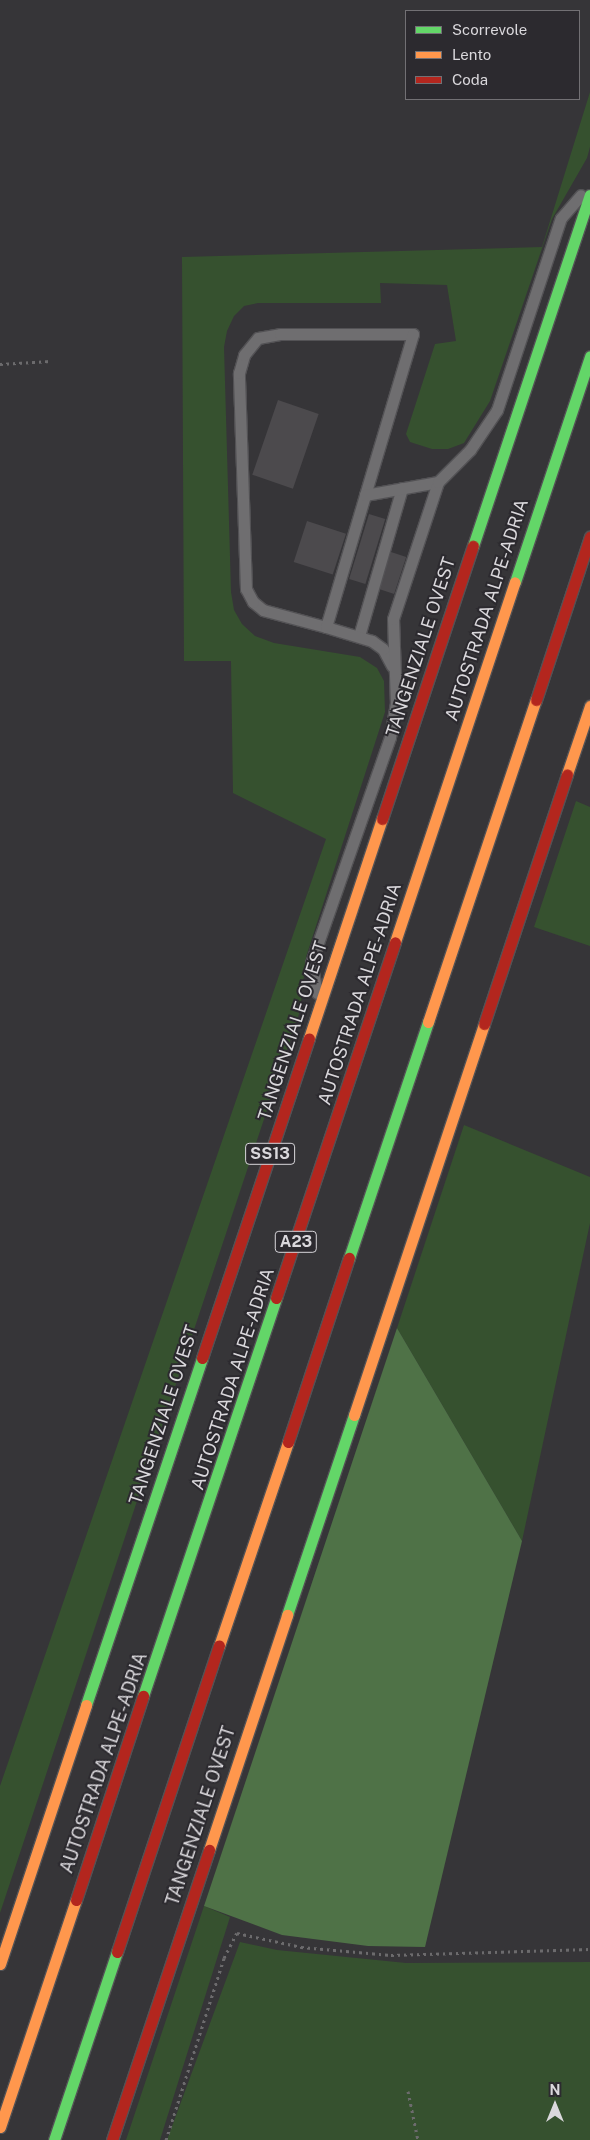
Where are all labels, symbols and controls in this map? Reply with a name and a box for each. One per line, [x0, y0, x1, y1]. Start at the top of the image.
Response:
legend [405, 10, 580, 100]
text: Scorrevole [452, 21, 527, 38]
text: Lento [452, 46, 491, 63]
text: Coda [452, 71, 488, 88]
street label: AUTOSTRADA ALPE-ADRIA [441, 496, 533, 724]
street label: TANGENZIALE OVEST [382, 555, 460, 739]
street label: AUTOSTRADA ALPE-ADRIA [314, 880, 406, 1108]
street label: TANGENZIALE OVEST [254, 939, 332, 1123]
road number: SS13 [245, 1140, 295, 1168]
road number: A23 [275, 1228, 317, 1256]
street label: AUTOSTRADA ALPE-ADRIA [187, 1265, 279, 1493]
street label: TANGENZIALE OVEST [125, 1323, 203, 1507]
street label: AUTOSTRADA ALPE-ADRIA [56, 1650, 152, 1876]
street label: TANGENZIALE OVEST [162, 1724, 240, 1908]
north arrow [530, 2080, 580, 2130]
text: N [550, 2082, 560, 2098]

